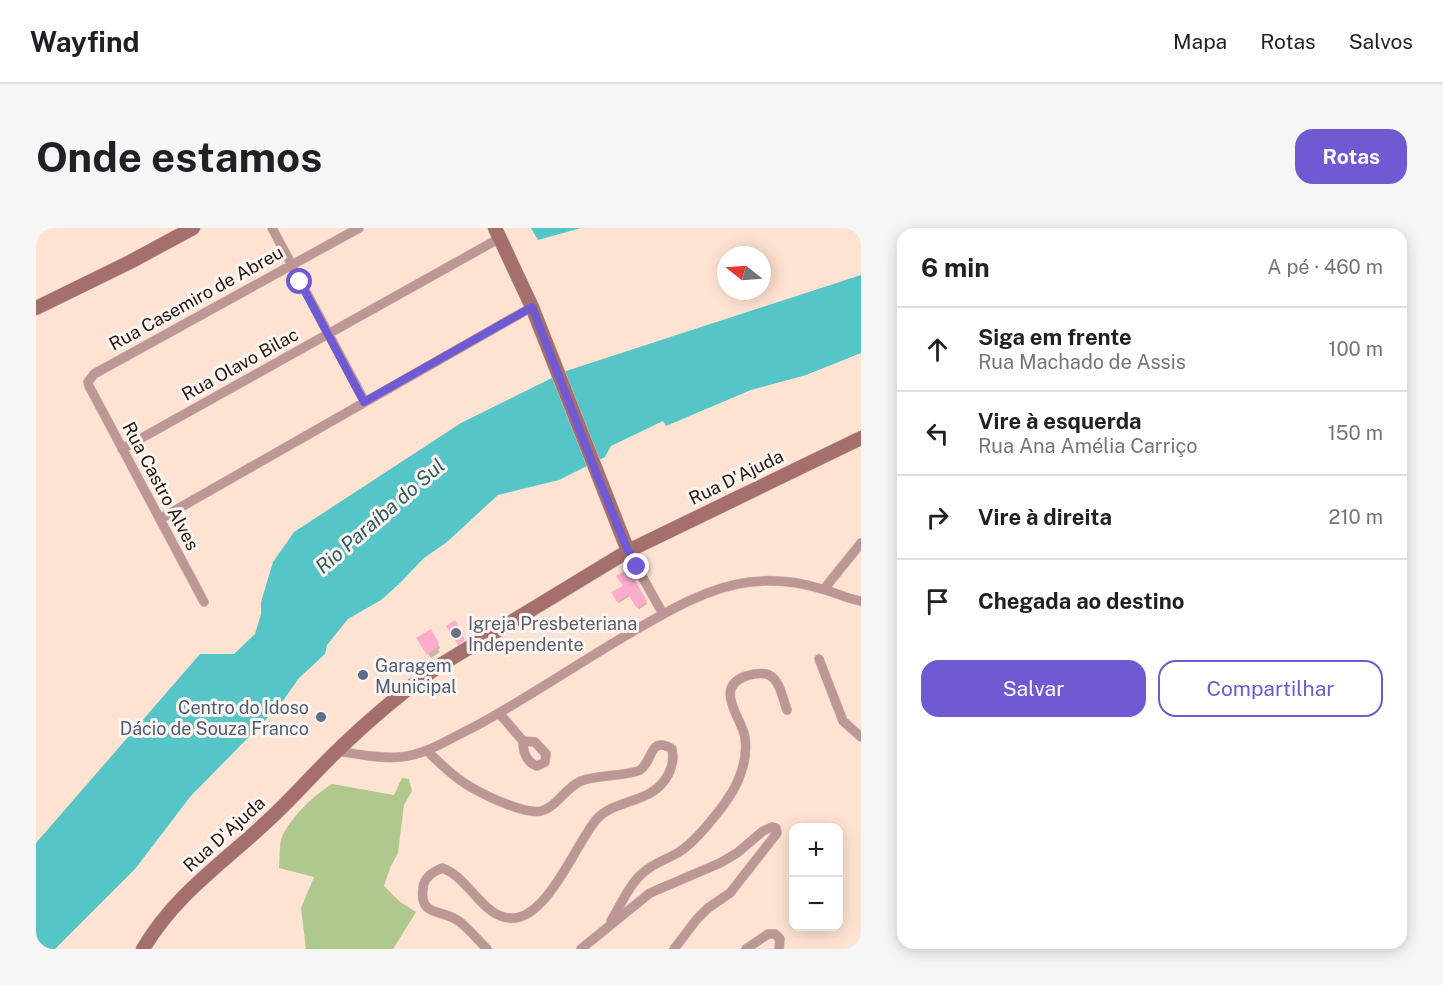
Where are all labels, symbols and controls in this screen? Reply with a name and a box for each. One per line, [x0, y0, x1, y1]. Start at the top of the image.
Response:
text: Wayfind [30, 25, 140, 58]
text: Mapa [1173, 29, 1227, 54]
text: Rotas [1260, 29, 1316, 54]
text: Salvos [1349, 29, 1413, 54]
button: Rotas [1295, 129, 1407, 184]
text: Onde estamos [36, 132, 322, 181]
street label: Rua Casemiro de Abreu [105, 241, 287, 355]
north arrow [717, 246, 771, 300]
text: 6 min [921, 252, 990, 283]
text: A pé · 460 m [1267, 255, 1383, 279]
route start [286, 268, 312, 294]
street label: Rua Olavo Bilac [178, 323, 302, 405]
text: Siga em frente [978, 324, 1132, 350]
icon: ahead [921, 333, 954, 366]
text: 100 m [1328, 337, 1383, 361]
text: Rua Machado de Assis [978, 350, 1186, 374]
text: Vire à esquerda [978, 408, 1142, 434]
icon: left [921, 417, 954, 450]
street label: Rua Castro Alves [118, 418, 204, 554]
text: 150 m [1328, 421, 1383, 445]
text: Rua Ana Amélia Carriço [978, 434, 1198, 458]
street label: Rua D'Ajuda [685, 445, 787, 509]
water label: Rio Paraíba do Sul [311, 453, 449, 579]
icon: right [921, 501, 954, 534]
text: Vire à direita [978, 504, 1112, 530]
text: 210 m [1329, 505, 1383, 529]
route end [623, 553, 649, 579]
icon: arrive [921, 585, 954, 618]
text: Chegada ao destino [978, 588, 1184, 614]
place label: Igreja Presbeteriana Independente [468, 613, 637, 655]
marker: Igreja Presbeteriana Independente [449, 626, 463, 640]
place label: Garagem Municipal [375, 655, 457, 697]
button: Salvar [921, 660, 1146, 717]
button: Compartilhar [1158, 660, 1383, 717]
marker: Garagem Municipal [356, 668, 370, 682]
place label: Centro do Idoso Dácio de Souza Franco [120, 697, 309, 739]
marker: Centro do Idoso Dácio de Souza Franco [314, 710, 328, 724]
street label: Rua D'Ajuda [179, 792, 269, 876]
map controls [789, 823, 843, 931]
button: + [789, 823, 843, 877]
button: − [789, 877, 843, 931]

